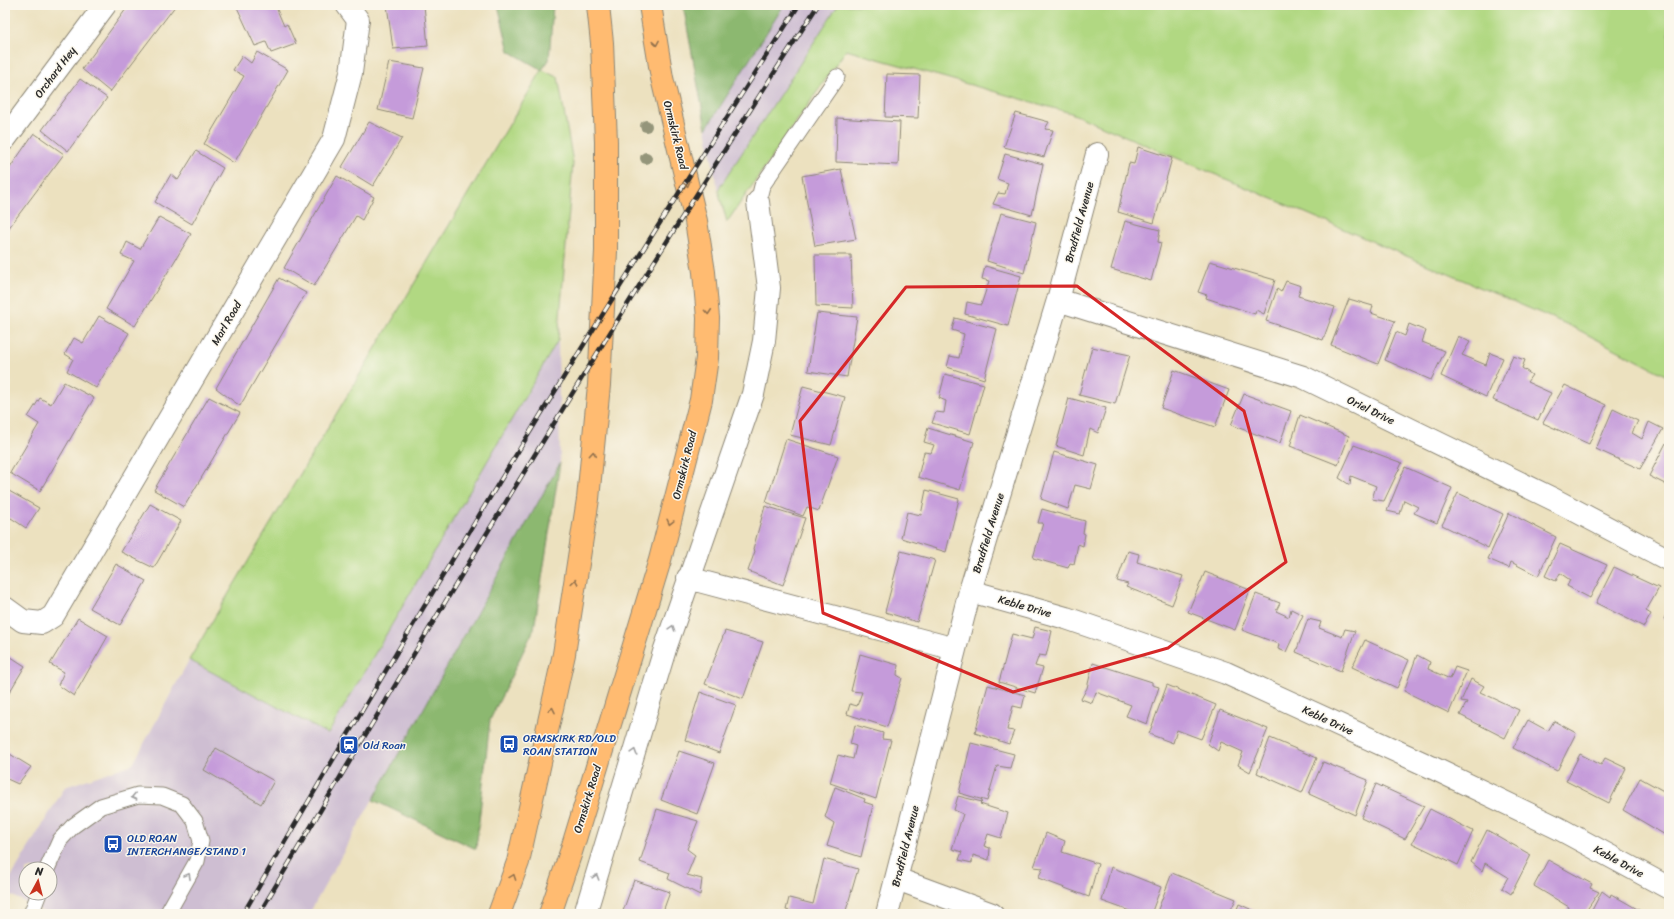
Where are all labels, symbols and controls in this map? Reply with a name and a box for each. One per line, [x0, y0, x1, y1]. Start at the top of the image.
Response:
one-way arrow [651, 40, 660, 47]
street label: Orchard Hey [30, 42, 81, 102]
street label: Ormskirk Road [658, 99, 694, 173]
street label: Bradfield Avenue [1059, 179, 1100, 265]
one-way arrow [683, 181, 691, 187]
street label: Marl Road [206, 296, 247, 349]
one-way arrow [703, 309, 712, 315]
street label: Oriel Drive [1344, 391, 1398, 430]
street label: Ormskirk Road [667, 428, 702, 502]
one-way arrow [588, 450, 597, 457]
street label: Bradfield Avenue [967, 490, 1010, 576]
one-way arrow [666, 518, 675, 525]
one-way arrow [570, 579, 579, 585]
street label: Keble Drive [996, 590, 1054, 623]
one-way arrow [667, 625, 676, 632]
street label: Keble Drive [1299, 700, 1357, 741]
one-way arrow [547, 707, 555, 713]
place label: ORMSKIRK RD/OLD ROAN STATION [523, 729, 616, 761]
bus stop icon: ORMSKIRK RD/OLD ROAN STATION [498, 733, 520, 755]
station icon: Old Roan [338, 734, 360, 756]
place label: Old Roan [363, 736, 406, 755]
one-way arrow [629, 749, 638, 756]
street label: Ormskirk Road [568, 762, 607, 836]
one-way arrow [131, 792, 137, 800]
street label: Bradfield Avenue [886, 803, 925, 889]
place label: OLD ROAN INTERCHANGE/STAND 1 [126, 829, 246, 861]
bus stop icon: OLD ROAN INTERCHANGE/STAND 1 [102, 833, 124, 855]
street label: Keble Drive [1590, 840, 1648, 883]
north arrow [18, 861, 58, 901]
text: N [33, 862, 44, 882]
one-way arrow [184, 872, 191, 880]
one-way arrow [592, 873, 600, 880]
one-way arrow [508, 874, 516, 881]

